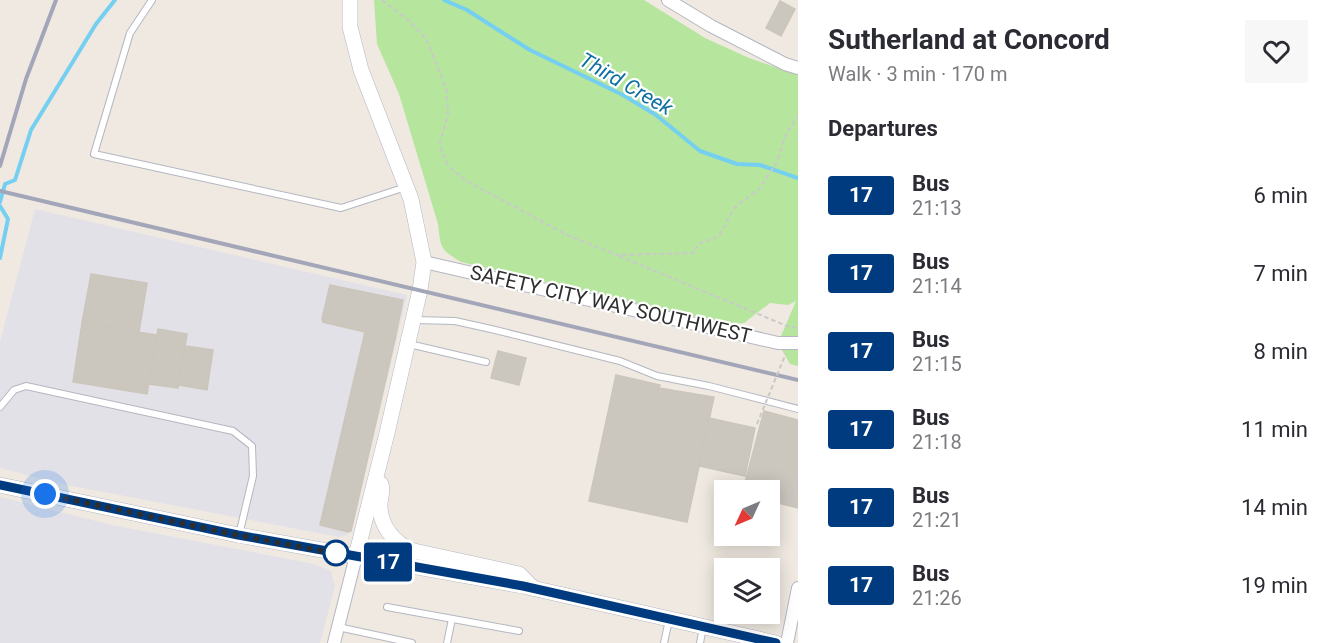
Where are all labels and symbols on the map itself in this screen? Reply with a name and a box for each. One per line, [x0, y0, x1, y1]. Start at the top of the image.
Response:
water label: Third Creek [575, 48, 677, 121]
street label: SAFETY CITY WAY SOUTHWEST [468, 260, 754, 348]
your location [30, 479, 60, 509]
north arrow [714, 480, 780, 546]
unlabelled marker [323, 540, 349, 566]
line badge: 17 [361, 542, 415, 582]

